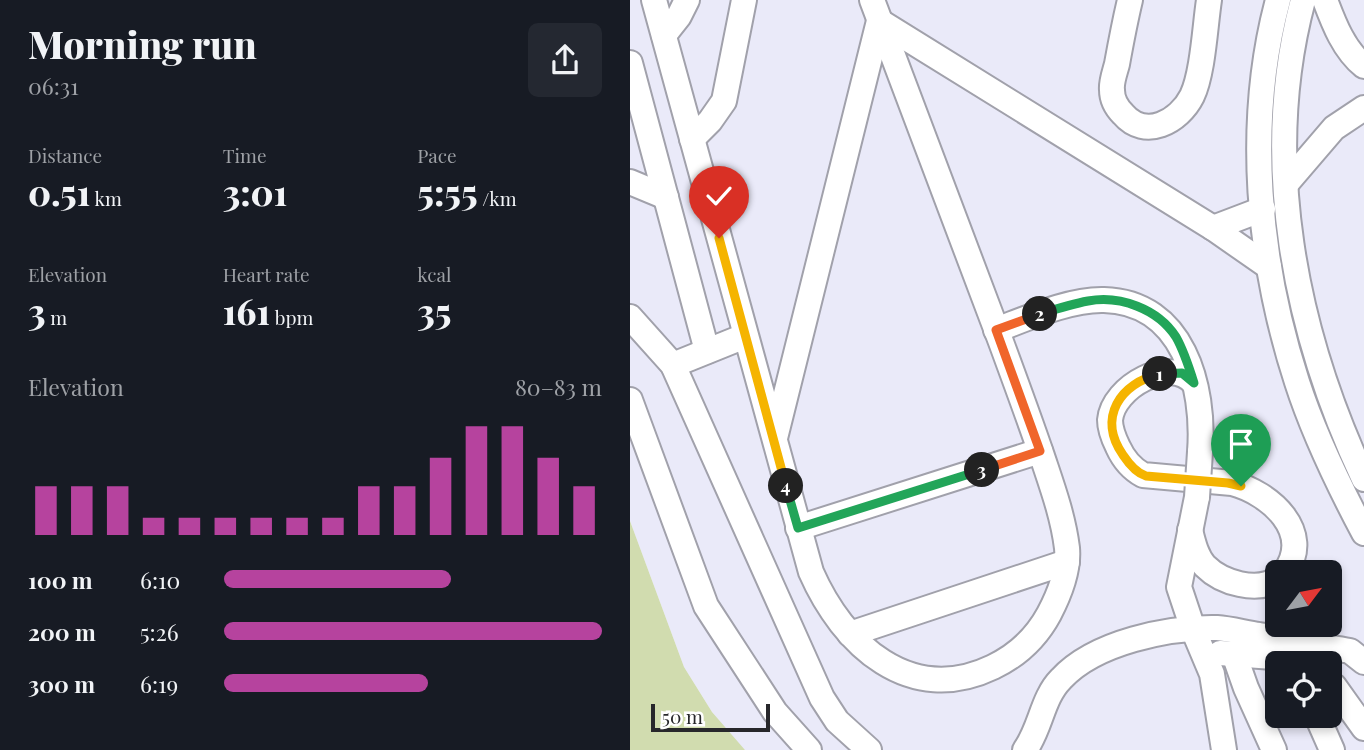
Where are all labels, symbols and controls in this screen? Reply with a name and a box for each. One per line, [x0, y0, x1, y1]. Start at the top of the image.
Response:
text: Morning run [28, 18, 257, 69]
button: share [528, 23, 602, 97]
text: 06:31 [28, 70, 79, 101]
text: Distance [28, 142, 102, 168]
text: Time [223, 142, 267, 168]
text: Pace [417, 142, 457, 168]
pin [689, 166, 749, 238]
text: 0.51 [28, 168, 90, 215]
text: 3:01 [223, 168, 287, 215]
text: 5:55 [417, 168, 478, 215]
icon: check [700, 177, 738, 215]
text: km [90, 185, 122, 211]
text: /km [478, 185, 517, 211]
text: Elevation [28, 261, 107, 287]
text: Heart rate [223, 261, 310, 287]
text: kcal [417, 261, 451, 287]
text: 3 [28, 287, 46, 334]
text: 161 [223, 287, 270, 334]
text: 35 [417, 287, 451, 334]
pin: 2 [1022, 296, 1058, 332]
text: 2 [1035, 300, 1044, 326]
text: m [46, 304, 67, 330]
text: bpm [270, 304, 313, 330]
pin: 1 [1142, 356, 1178, 392]
text: 1 [1156, 360, 1163, 386]
text: Elevation [28, 371, 124, 402]
text: 80–83 m [515, 371, 602, 402]
pin [1211, 414, 1271, 486]
icon: arrive [1222, 425, 1260, 463]
pin: 3 [964, 452, 1000, 488]
text: 3 [977, 456, 986, 482]
pin: 4 [768, 468, 804, 504]
text: 4 [780, 472, 791, 498]
north arrow [1265, 560, 1342, 637]
map controls [1265, 560, 1342, 728]
text: 100 m [28, 564, 93, 595]
text: 6:10 [140, 564, 180, 595]
text: 200 m [28, 616, 96, 647]
text: 5:26 [140, 616, 179, 647]
button: locate [1265, 651, 1342, 728]
text: 300 m [28, 668, 95, 699]
text: 6:19 [140, 668, 178, 699]
scale bar [651, 701, 770, 733]
text: 50 m [662, 703, 703, 729]

